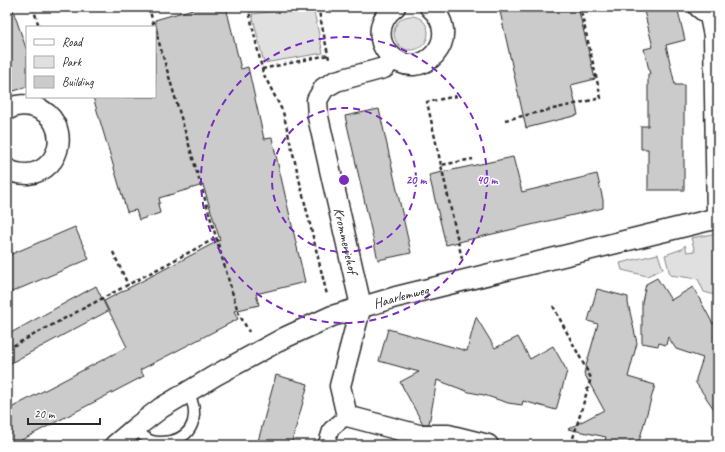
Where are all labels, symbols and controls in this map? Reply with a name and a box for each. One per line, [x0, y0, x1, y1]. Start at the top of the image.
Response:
legend [26, 26, 156, 98]
text: Road [62, 34, 84, 50]
text: Park [62, 54, 83, 70]
text: Building [62, 74, 94, 90]
text: 20 m [406, 172, 427, 188]
text: 40 m [477, 172, 498, 188]
centre of rings [337, 173, 351, 187]
street label: Krommeniehof [330, 206, 362, 279]
street label: Haarlemweg [371, 281, 431, 312]
scale bar [28, 400, 100, 426]
text: 20 m [34, 406, 56, 422]

